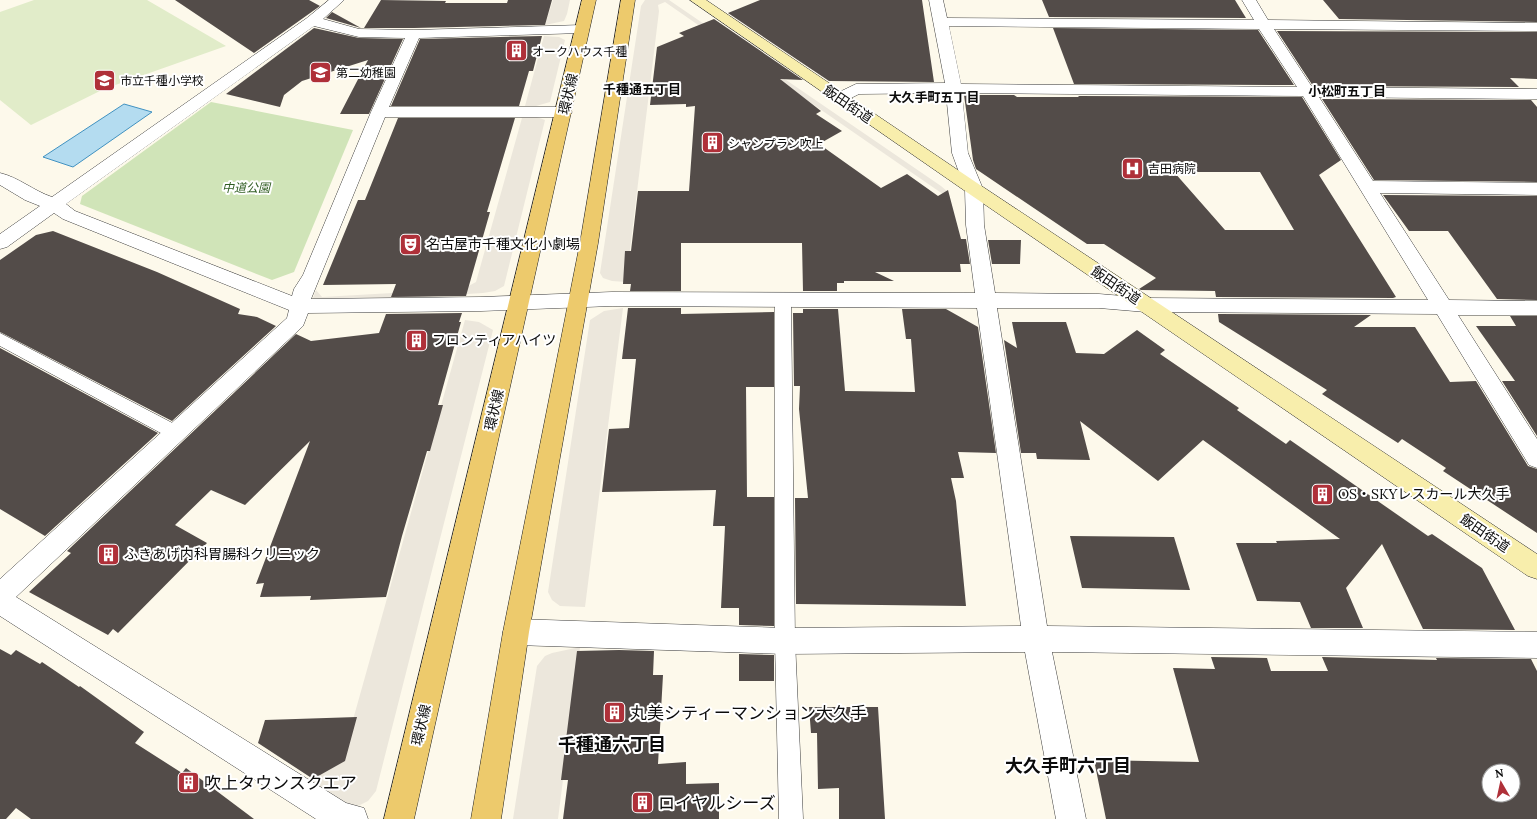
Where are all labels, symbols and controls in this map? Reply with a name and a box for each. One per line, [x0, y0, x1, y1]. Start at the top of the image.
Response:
building icon: オークハウス千種 [503, 38, 529, 64]
place label: オークハウス千種 [532, 44, 627, 59]
school or university icon: 第二幼稚園 [308, 59, 334, 85]
place label: 第二幼稚園 [336, 65, 396, 80]
school or university icon: 市立千種小学校 [91, 67, 117, 93]
street label: 環状線 [555, 72, 581, 116]
place label: 市立千種小学校 [120, 73, 204, 88]
district label: 千種通五丁目 [603, 81, 681, 98]
street label: 飯田街道 [820, 81, 876, 127]
district label: 小松町五丁目 [1308, 83, 1386, 100]
district label: 大久手町五丁目 [888, 89, 980, 106]
building icon: シャンプラン吹上 [699, 130, 725, 156]
place label: シャンプラン吹上 [728, 136, 824, 151]
hospital icon: 吉田病院 [1119, 155, 1145, 181]
place label: 吉田病院 [1148, 161, 1196, 176]
park label: 中道公園 [222, 180, 272, 195]
theatre icon: 名古屋市千種文化小劇場 [397, 231, 423, 257]
place label: 名古屋市千種文化小劇場 [426, 235, 580, 253]
street label: 飯田街道 [1088, 262, 1144, 308]
building icon: フロンティアハイツ [403, 327, 429, 353]
place label: フロンティアハイツ [432, 331, 556, 349]
street label: 環状線 [481, 388, 507, 432]
building icon: OS・SKYレスカール大久手 [1309, 481, 1335, 507]
place label: OS・SKYレスカール大久手 [1338, 485, 1509, 503]
street label: 飯田街道 [1457, 510, 1513, 556]
building icon: ふきあげ内科胃腸科クリニック [95, 541, 121, 567]
place label: ふきあげ内科胃腸科クリニック [124, 545, 320, 563]
building icon: 丸美シティーマンション大久手 [602, 700, 628, 726]
place label: 丸美シティーマンション大久手 [630, 702, 867, 724]
street label: 環状線 [408, 703, 434, 747]
district label: 千種通六丁目 [558, 733, 666, 756]
district label: 大久手町六丁目 [1005, 754, 1131, 777]
north arrow [1481, 763, 1521, 803]
text: N [1494, 765, 1505, 781]
building icon: 吹上タウンスクエア [176, 770, 202, 796]
place label: 吹上タウンスクエア [204, 772, 357, 794]
building icon: ロイヤルシーズ [629, 790, 655, 816]
place label: ロイヤルシーズ [658, 792, 776, 814]

